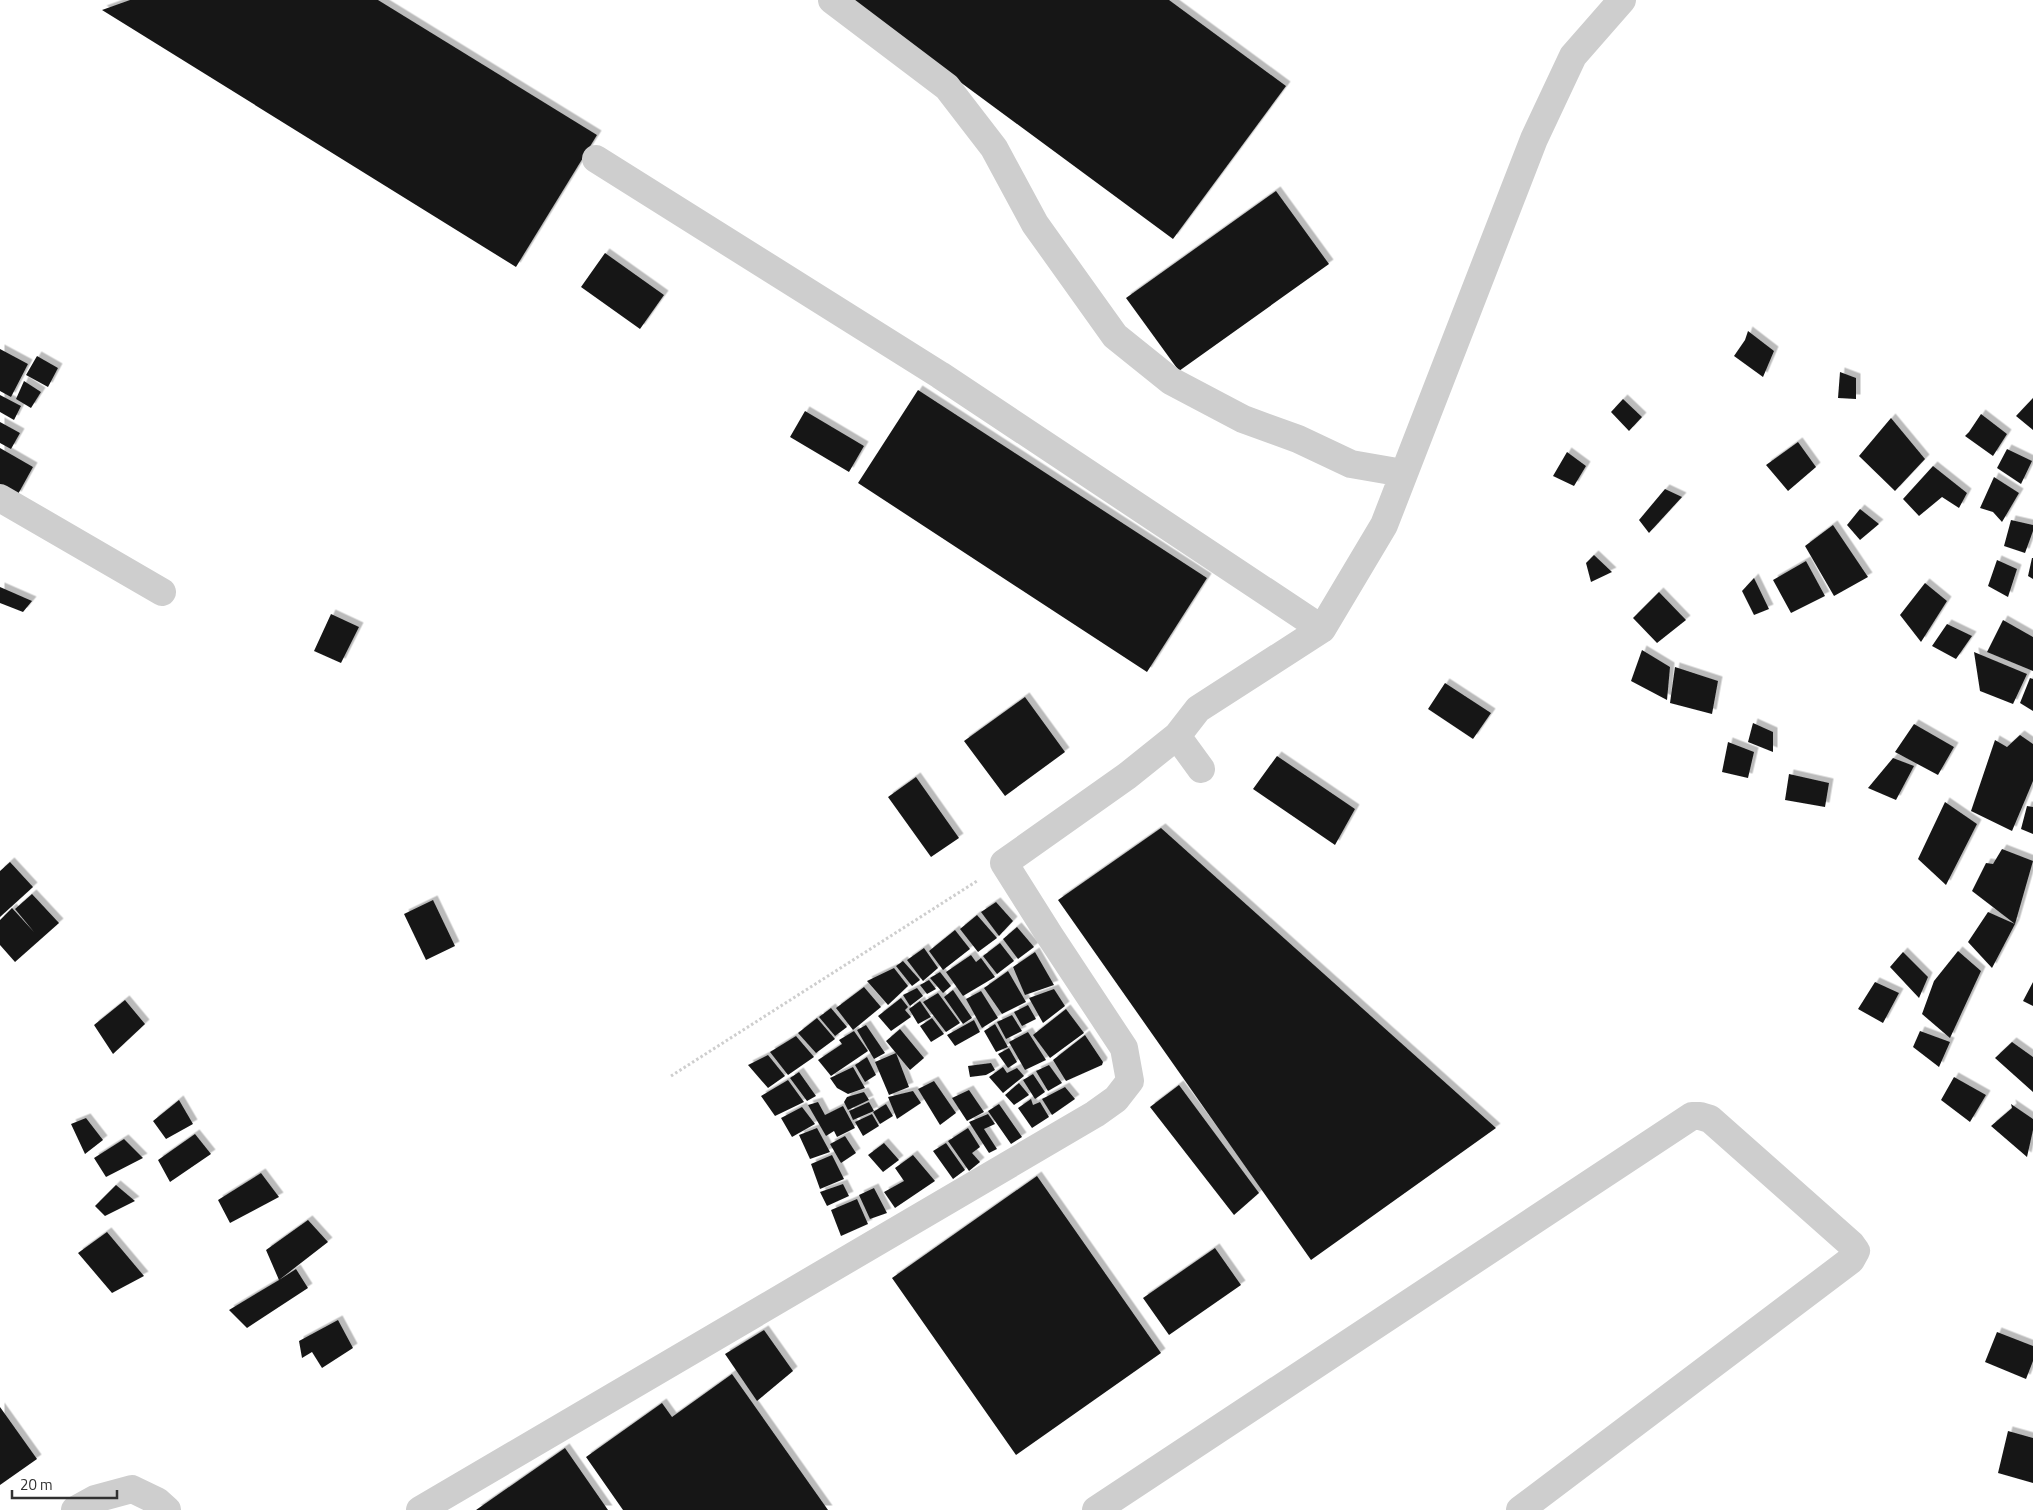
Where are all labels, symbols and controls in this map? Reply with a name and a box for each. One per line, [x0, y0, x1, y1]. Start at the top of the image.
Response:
scale bar [12, 1468, 118, 1500]
text: 20 m [20, 1473, 53, 1496]

